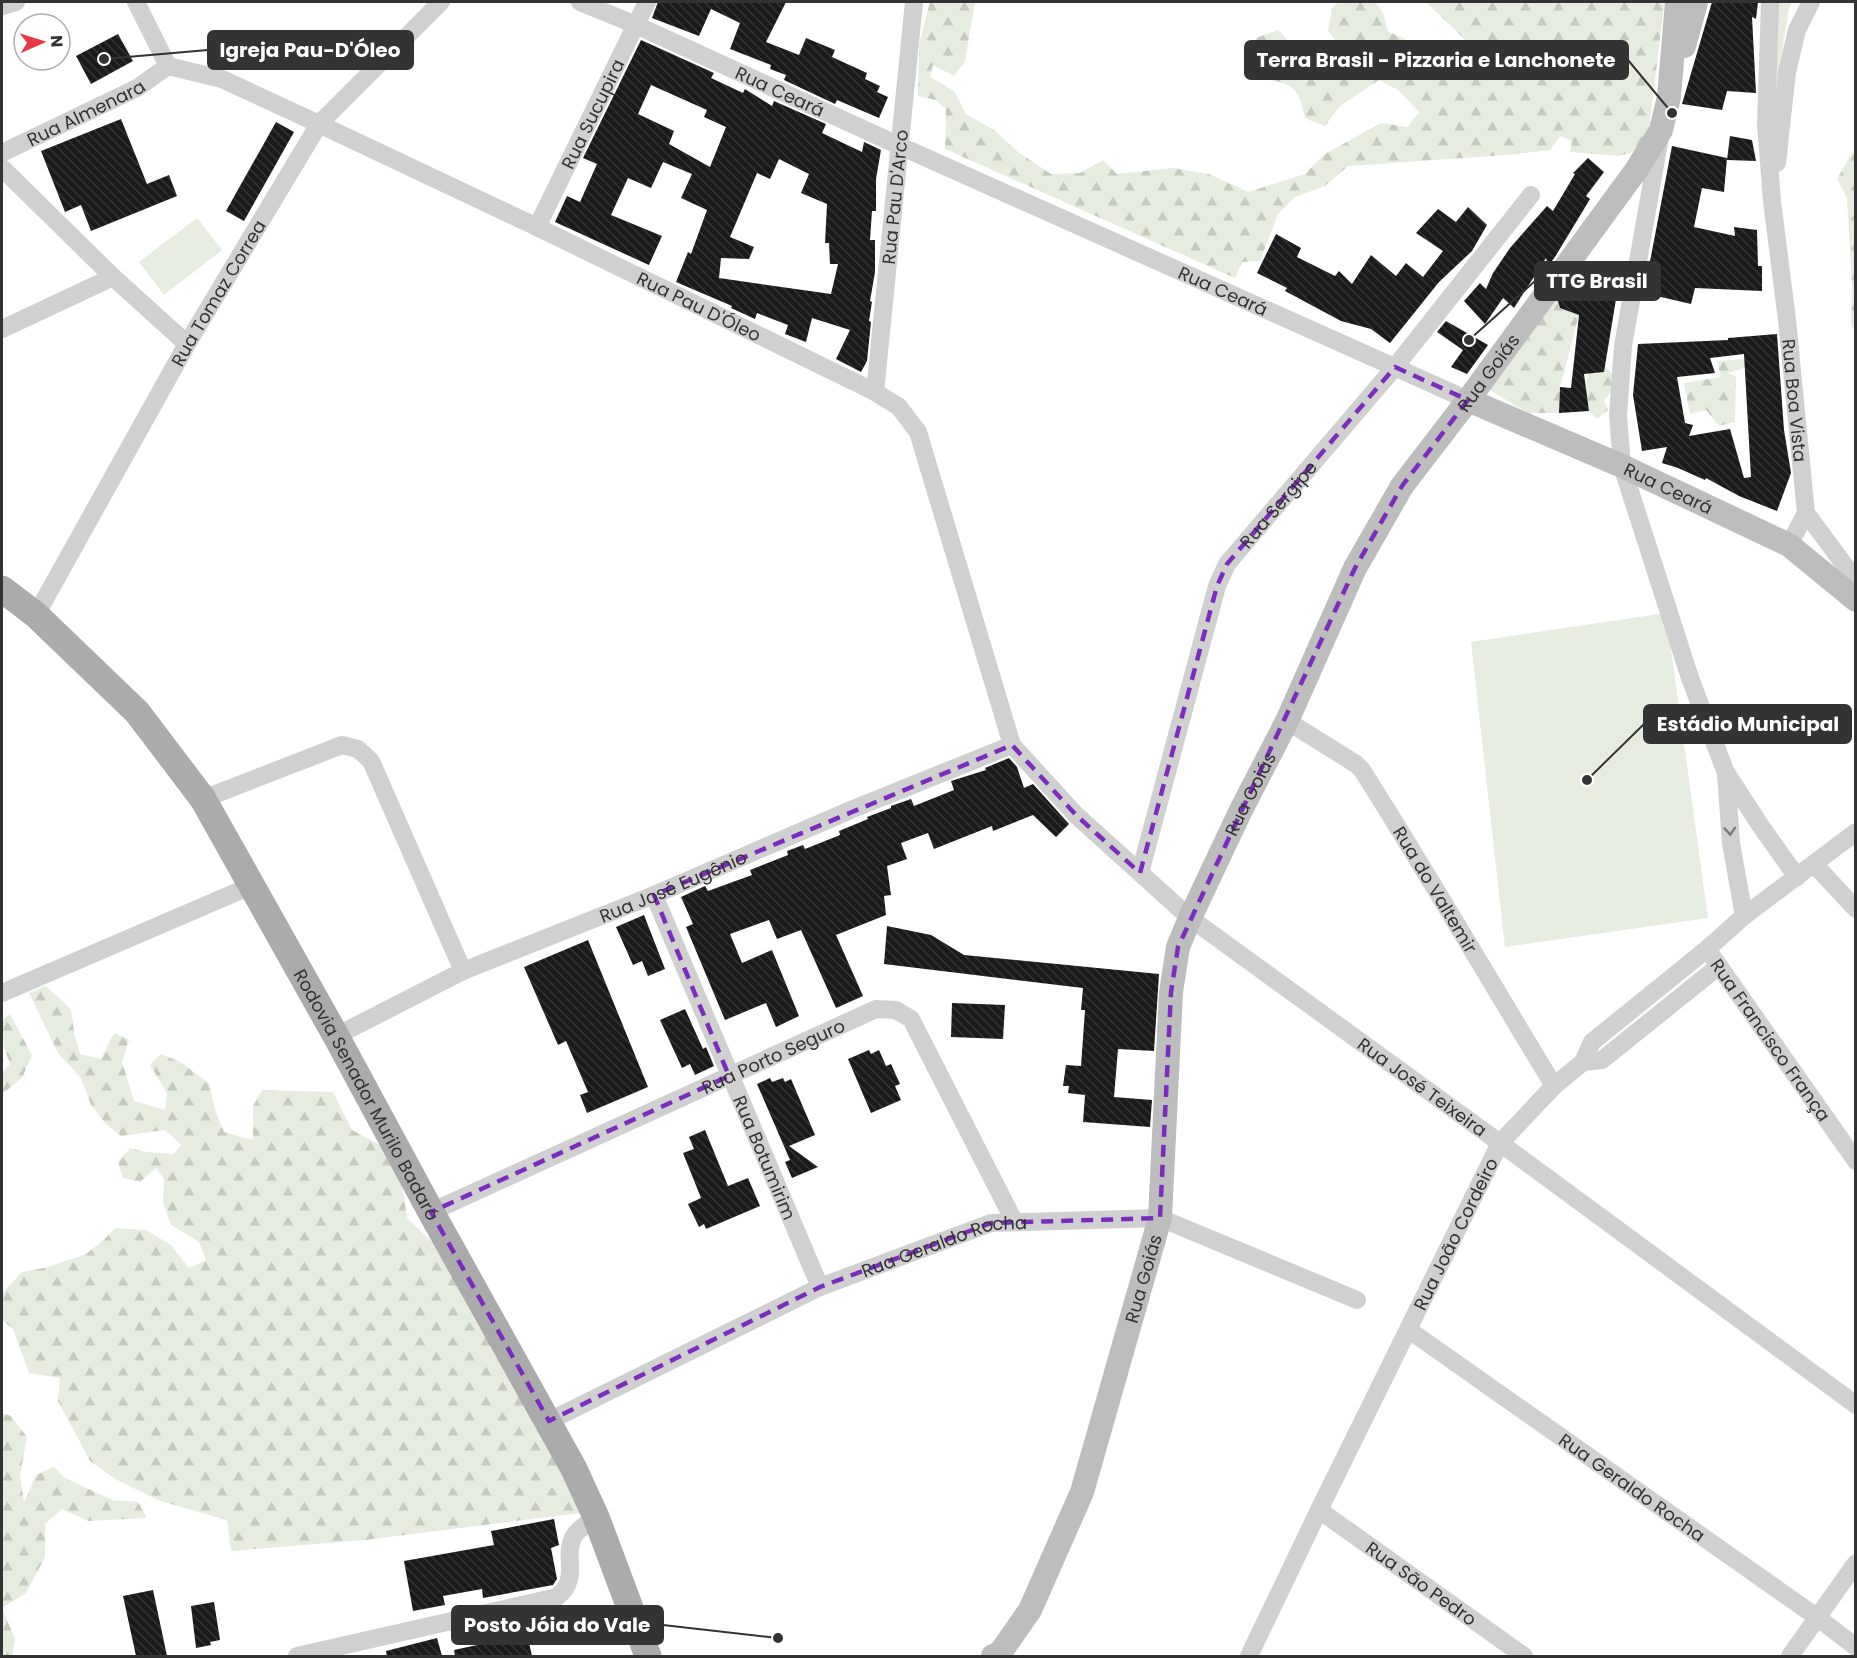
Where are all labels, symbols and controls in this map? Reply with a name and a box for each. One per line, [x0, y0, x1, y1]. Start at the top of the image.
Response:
north arrow [12, 12, 72, 72]
callout: Igreja Pau-D'Óleo [208, 31, 413, 69]
text: N [45, 35, 68, 48]
text: Igreja Pau-D'Óleo [220, 36, 401, 64]
callout: Terra Brasil - Pizzaria e Lanchonete [1245, 41, 1628, 79]
text: Terra Brasil - Pizzaria e Lanchonete [1256, 46, 1616, 74]
street label: Rua Sucupira [555, 55, 630, 173]
street label: Rua Ceará [731, 60, 829, 122]
street label: Rua Almenara [23, 74, 150, 152]
street label: Rua Pau D'Arco [875, 128, 914, 266]
street label: Rua Tomaz Correa [165, 215, 271, 371]
street label: Rua Ceará [1174, 260, 1272, 321]
callout: TTG Brasil [1535, 262, 1660, 300]
street label: Rua Pau D'Óleo [633, 265, 765, 347]
text: TTG Brasil [1546, 267, 1648, 295]
street label: Rua Goiás [1451, 328, 1525, 417]
street label: Rua Boa Vista [1776, 338, 1813, 463]
street label: Rua Sergipe [1234, 455, 1323, 553]
street label: Rua Ceará [1620, 456, 1717, 520]
callout: Estádio Municipal [1644, 705, 1851, 743]
text: Estádio Municipal [1657, 710, 1839, 738]
street label: Rua Goiás [1218, 747, 1282, 840]
street label: Rua do Valtemir [1387, 821, 1484, 958]
one-way arrow [1723, 826, 1736, 835]
street label: Rua José Eugênio [595, 844, 750, 928]
street label: Rua Francisco França [1705, 953, 1837, 1126]
street label: Rodovia Senador Murilo Badaró [288, 964, 446, 1225]
street label: Rua Porto Seguro [697, 1012, 849, 1099]
street label: Rua José Teixeira [1353, 1031, 1492, 1142]
street label: Rua Botumirim [728, 1091, 803, 1223]
street label: Rua João Cordeiro [1407, 1153, 1503, 1314]
street label: Rua Geraldo Rocha [858, 1209, 1027, 1283]
street label: Rua Goiás [1118, 1231, 1167, 1326]
street label: Rua Geraldo Rocha [1554, 1427, 1710, 1547]
street label: Rua São Pedro [1361, 1535, 1482, 1631]
callout: Posto Jóia do Vale [452, 1606, 663, 1644]
text: Posto Jóia do Vale [464, 1611, 650, 1639]

